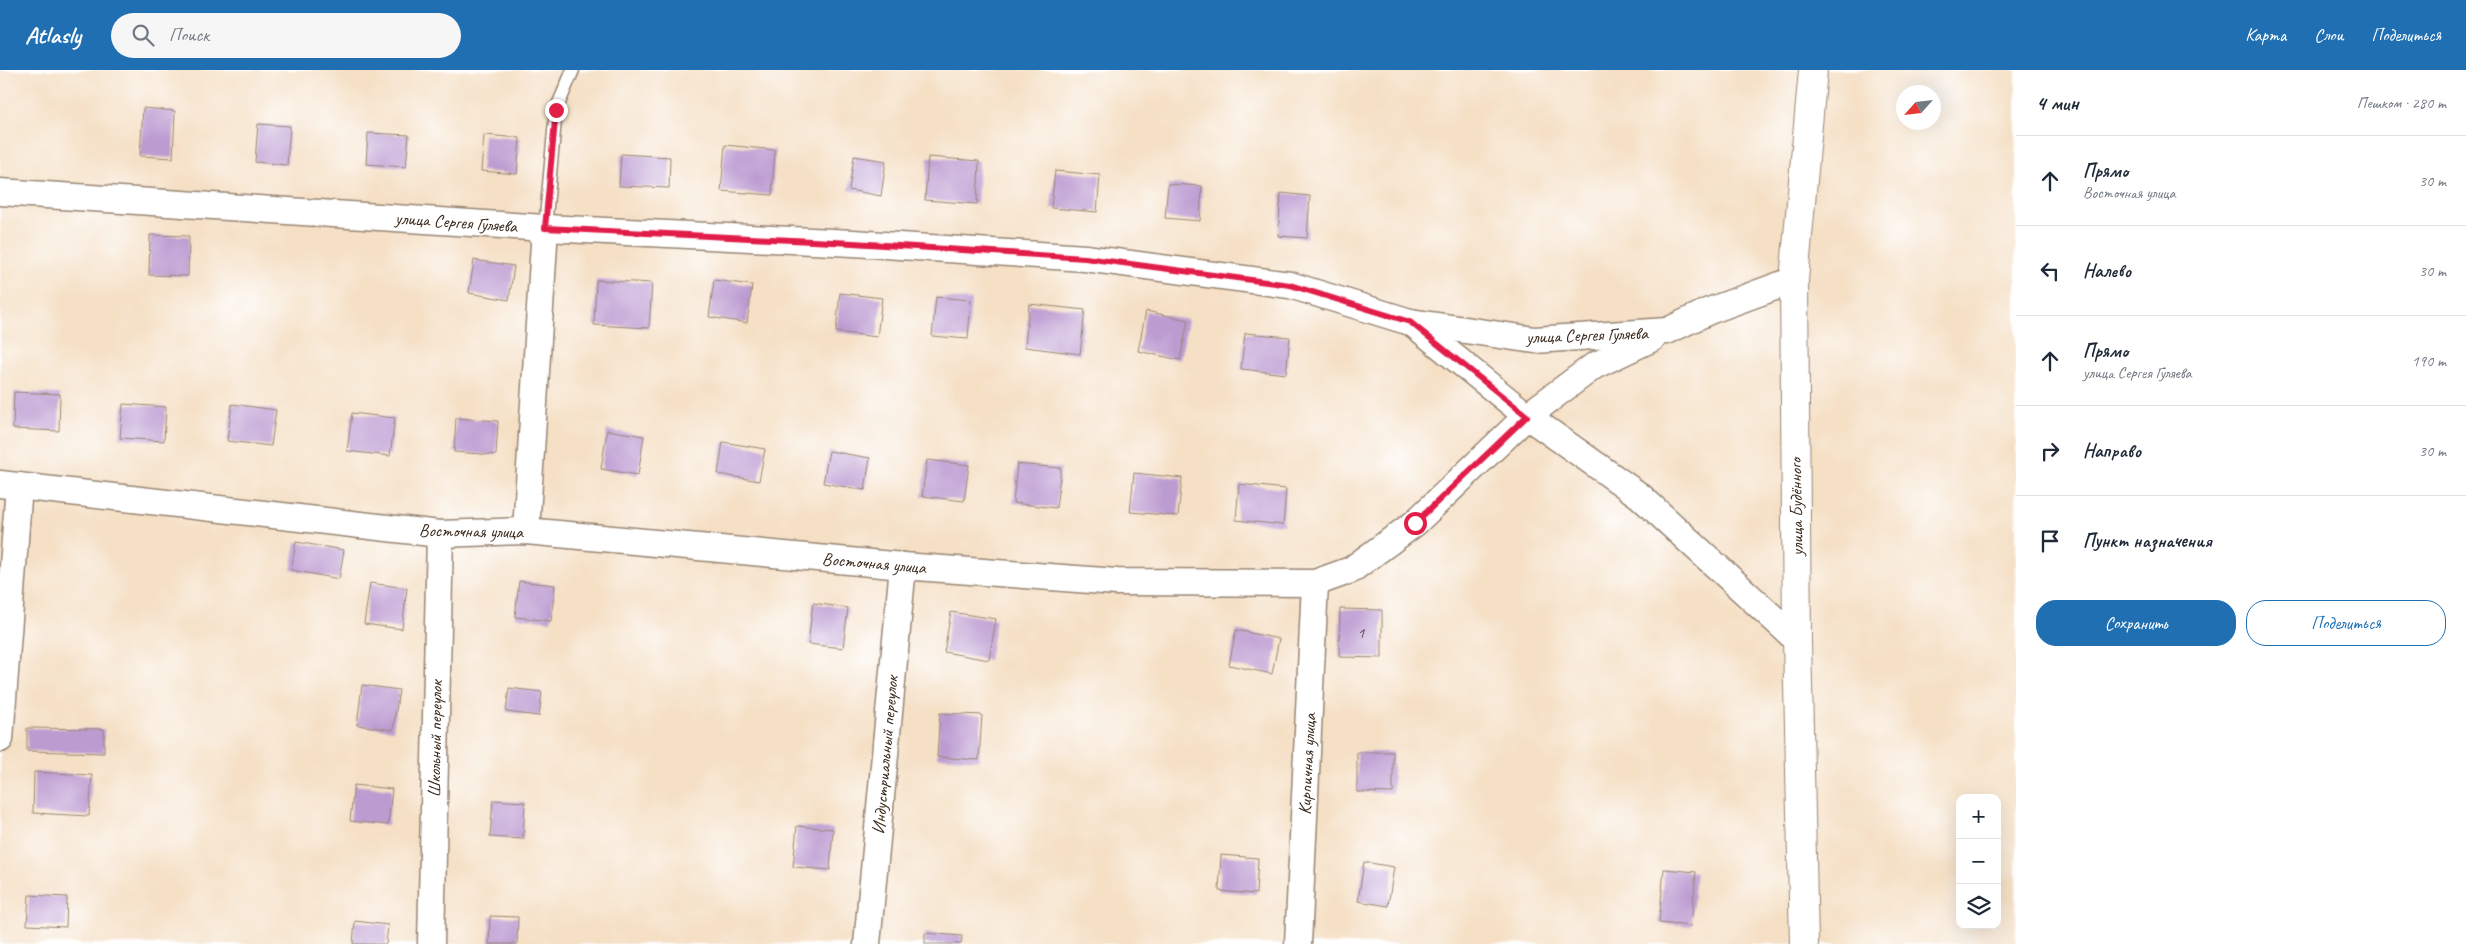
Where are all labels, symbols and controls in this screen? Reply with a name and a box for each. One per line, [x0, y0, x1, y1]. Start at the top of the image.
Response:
search box [111, 13, 461, 58]
text: Atlasly [25, 20, 81, 50]
icon: search [129, 21, 157, 49]
text: Поиск [169, 23, 209, 47]
text: Карта [2245, 24, 2286, 46]
text: Слои [2314, 24, 2343, 46]
text: Поделиться [2371, 24, 2441, 46]
north arrow [1896, 85, 1941, 130]
text: 4 мин [2036, 90, 2079, 116]
text: Пешком · 280 m [2357, 93, 2446, 113]
route end [545, 99, 568, 122]
text: Прямо [2083, 159, 2128, 183]
icon: ahead [2036, 167, 2064, 195]
text: 30 m [2419, 171, 2446, 191]
text: Восточная улица [2083, 183, 2176, 203]
street label: улица Сергея Гуляева [393, 207, 519, 237]
icon: left [2036, 257, 2064, 285]
text: Налево [2083, 259, 2131, 283]
text: 30 m [2419, 261, 2446, 281]
street label: улица Сергея Гуляева [1525, 322, 1650, 348]
text: Прямо [2083, 339, 2128, 363]
icon: ahead [2036, 347, 2064, 375]
text: 190 m [2412, 351, 2446, 371]
text: улица Сергея Гуляева [2083, 363, 2192, 383]
icon: right [2036, 437, 2064, 465]
text: Направо [2083, 439, 2141, 463]
text: 30 m [2419, 441, 2446, 461]
street label: улица Будённого [1784, 456, 1808, 557]
route start [1404, 512, 1427, 535]
street label: Восточная улица [419, 519, 524, 543]
icon: arrive [2036, 527, 2064, 555]
text: Пункт назначения [2083, 529, 2212, 553]
street label: Восточная улица [821, 548, 928, 579]
button: Сохранить [2036, 600, 2236, 646]
button: Поделиться [2246, 600, 2446, 646]
house number: 1 [1358, 624, 1366, 643]
street label: Индустриальный переулок [867, 673, 903, 835]
street label: Школьный переулок [423, 678, 447, 798]
street label: Кирпичная улица [1293, 712, 1321, 815]
map controls [1956, 794, 2001, 929]
button: + [1956, 794, 2001, 839]
button: − [1956, 839, 2001, 884]
button: layers [1956, 884, 2001, 929]

